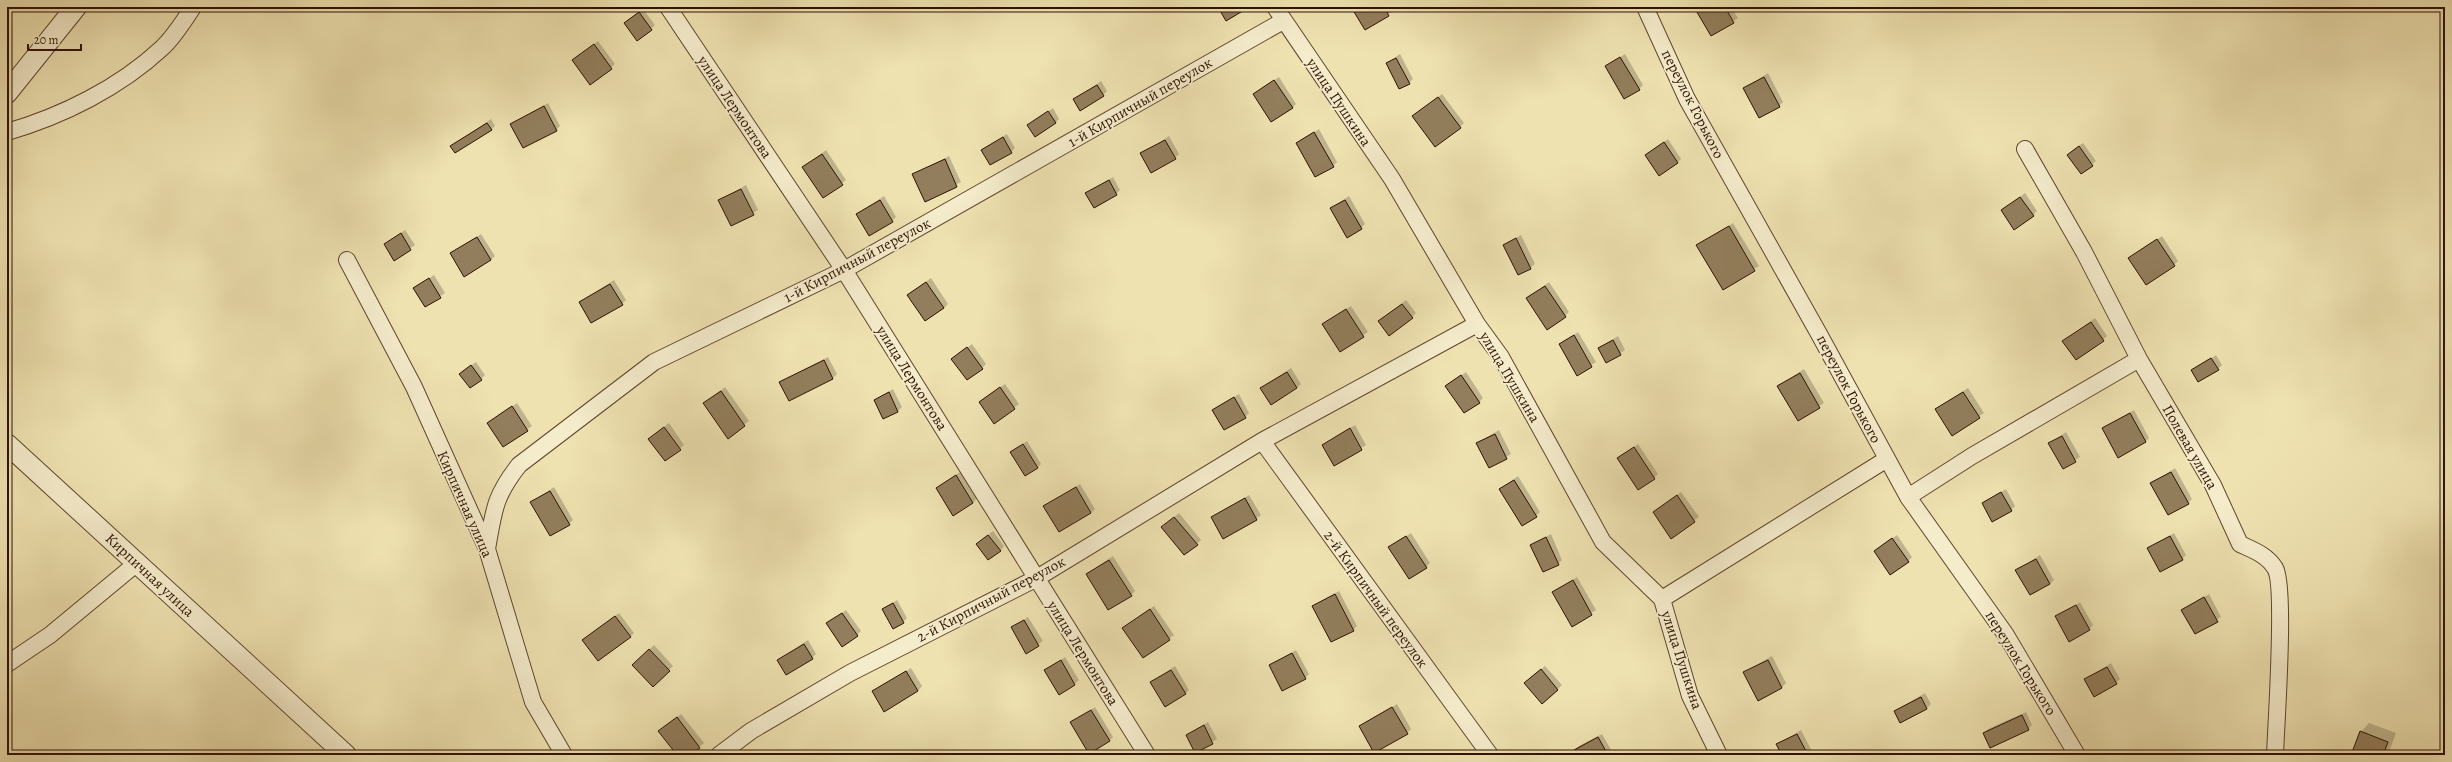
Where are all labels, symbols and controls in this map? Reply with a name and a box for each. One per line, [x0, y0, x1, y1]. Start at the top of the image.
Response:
scale bar [28, 26, 81, 52]
text: 20 m [34, 32, 58, 48]
street label: переулок Горького [1657, 46, 1729, 162]
street label: улица Лермонтова [693, 51, 777, 162]
street label: 1-й Кирпичный переулок [1064, 52, 1216, 152]
street label: улица Пушкина [1301, 53, 1376, 150]
street label: 1-й Кирпичный переулок [780, 213, 934, 307]
street label: улица Лермонтова [871, 321, 952, 434]
street label: улица Пушкина [1474, 327, 1545, 426]
street label: переулок Горького [1812, 331, 1886, 447]
street label: Полевая улица [2158, 401, 2222, 493]
street label: Кирпичная улица [432, 447, 498, 561]
street label: 2-й Кирпичный переулок [1319, 526, 1433, 672]
street label: Кирпичная улица [101, 529, 199, 622]
street label: 2-й Кирпичный переулок [913, 551, 1069, 647]
street label: улица Лермонтова [1042, 596, 1123, 709]
street label: улица Пушкина [1656, 607, 1707, 712]
street label: переулок Горького [1981, 607, 2061, 719]

